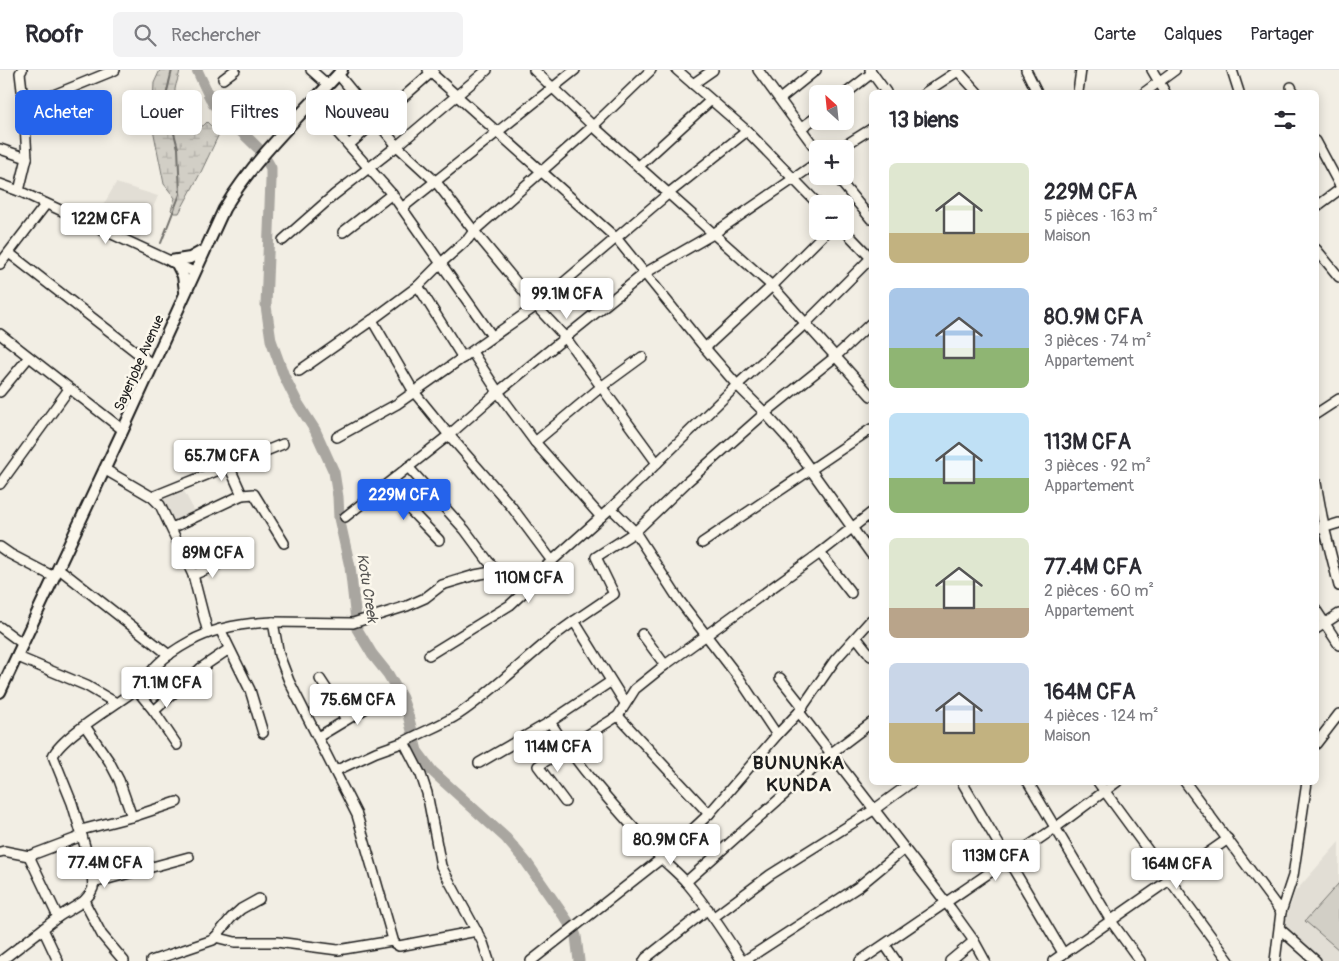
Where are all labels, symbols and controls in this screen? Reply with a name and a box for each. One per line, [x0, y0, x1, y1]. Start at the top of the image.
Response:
search box [113, 12, 463, 57]
text: Roofr [25, 20, 83, 49]
icon: search [131, 21, 159, 49]
text: Rechercher [171, 23, 261, 47]
text: Carte [1094, 23, 1136, 46]
text: Calques [1164, 23, 1222, 46]
text: Partager [1250, 23, 1314, 46]
north arrow [809, 85, 854, 130]
map controls [809, 85, 854, 240]
chip: Acheter [15, 90, 112, 135]
chip: Louer [122, 90, 202, 135]
chip: Filtres [212, 90, 296, 135]
chip: Nouveau [306, 90, 407, 135]
icon: filters [1271, 106, 1299, 134]
text: 13 biens [889, 107, 958, 134]
button: + [809, 140, 854, 185]
text: 229M CFA [1044, 179, 1137, 206]
icon: home [929, 183, 989, 243]
button: − [809, 195, 854, 240]
pin: 122M CFA [54, 202, 158, 245]
text: 5 pièces · 163 m² [1044, 206, 1158, 226]
text: 122M CFA [71, 209, 141, 229]
text: Maison [1044, 226, 1090, 246]
pin: 99.1M CFA [510, 278, 624, 320]
text: 99.1M CFA [531, 284, 603, 304]
text: 80.9M CFA [1044, 304, 1143, 331]
icon: home [929, 308, 989, 368]
street label: Sayerjobe Avenue [110, 312, 168, 414]
text: 3 pièces · 74 m² [1044, 331, 1152, 351]
text: Appartement [1044, 351, 1134, 371]
text: 113M CFA [1044, 429, 1131, 456]
icon: home [929, 433, 989, 493]
pin: 65.7M CFA [165, 440, 279, 482]
text: 65.7M CFA [185, 446, 259, 466]
text: 3 pièces · 92 m² [1044, 456, 1151, 476]
text: Appartement [1044, 476, 1134, 496]
pin: 229M CFA [352, 478, 456, 521]
text: 229M CFA [368, 485, 440, 505]
pin: 89M CFA [167, 536, 259, 579]
text: 89M CFA [182, 543, 244, 563]
water label: Kotu Creek [352, 552, 382, 625]
text: 77.4M CFA [1044, 554, 1142, 581]
icon: home [929, 558, 989, 618]
pin: 110M CFA [477, 562, 581, 604]
text: 110M CFA [495, 568, 563, 588]
text: 2 pièces · 60 m² [1044, 581, 1154, 601]
text: Appartement [1044, 601, 1134, 621]
pin: 71.1M CFA [110, 666, 224, 709]
text: 71.1M CFA [132, 673, 202, 693]
text: 164M CFA [1044, 679, 1136, 706]
icon: home [929, 683, 989, 743]
pin: 75.6M CFA [301, 684, 415, 726]
text: 75.6M CFA [321, 690, 395, 710]
text: 4 pièces · 124 m² [1044, 706, 1159, 726]
text: Maison [1044, 726, 1090, 746]
pin: 114M CFA [506, 730, 610, 773]
text: 114M CFA [525, 737, 591, 757]
district label: BUNUNKA KUNDA [753, 751, 845, 797]
pin: 80.9M CFA [614, 824, 728, 866]
text: 80.9M CFA [633, 830, 709, 850]
pin: 113M CFA [944, 840, 1048, 882]
pin: 77.4M CFA [48, 846, 162, 889]
text: 113M CFA [963, 846, 1029, 866]
pin: 164M CFA [1125, 848, 1229, 890]
text: 77.4M CFA [68, 853, 142, 873]
text: 164M CFA [1142, 854, 1212, 874]

